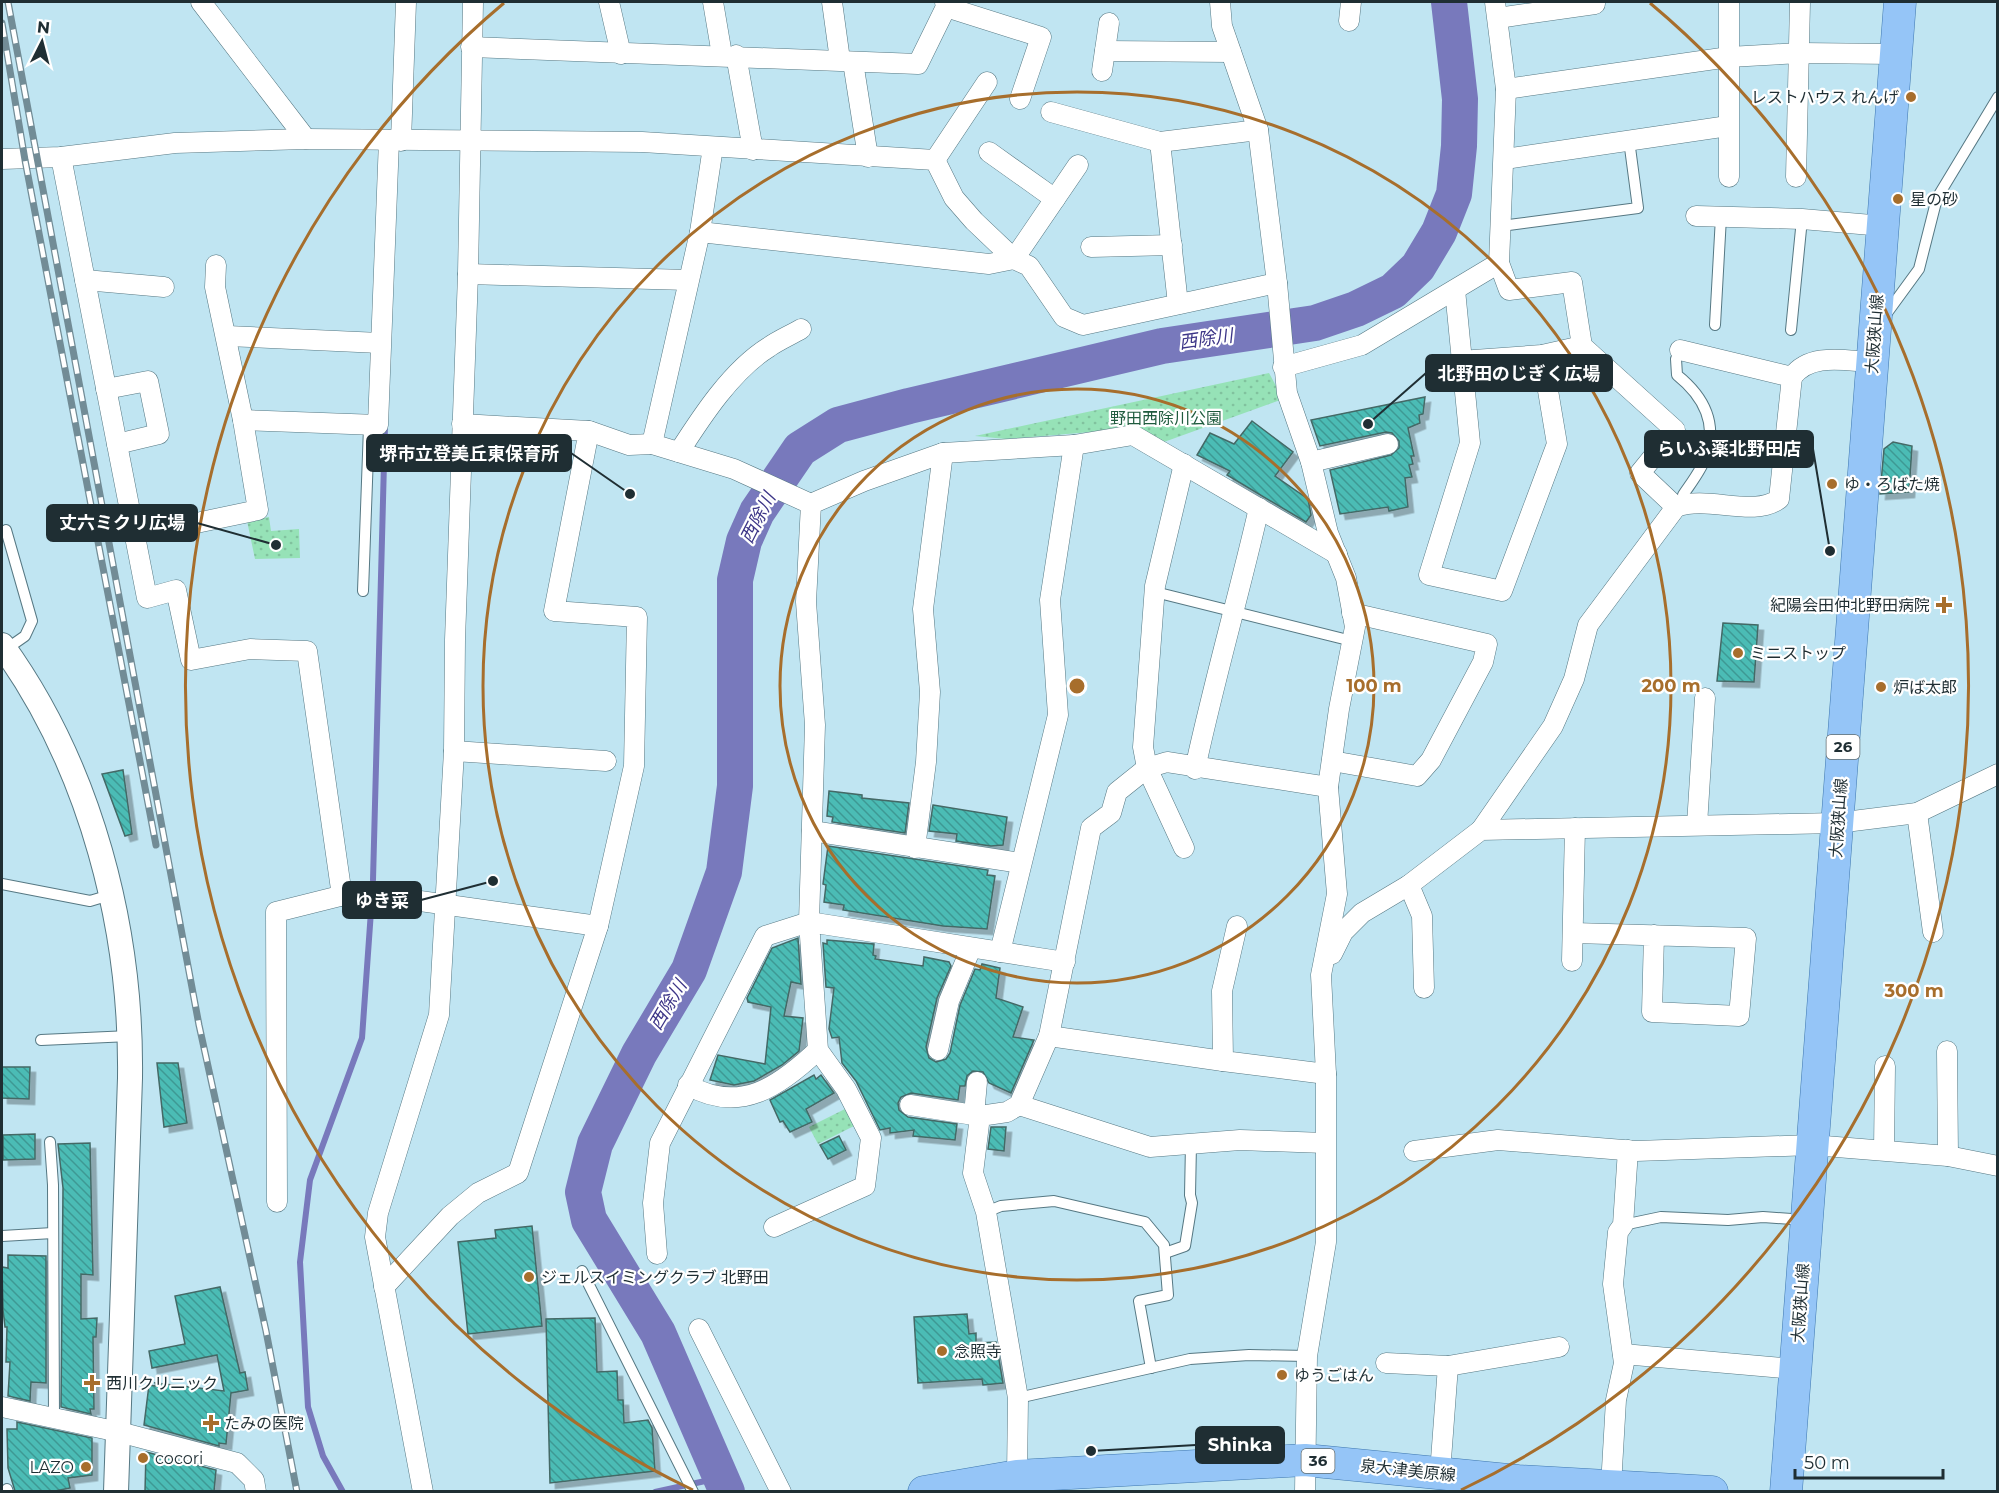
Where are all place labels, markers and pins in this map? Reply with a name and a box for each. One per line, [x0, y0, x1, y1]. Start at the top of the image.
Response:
place label: レストハウス れんげ [1751, 88, 1899, 107]
marker: レストハウス れんげ [1904, 90, 1918, 104]
place label: 星の砂 [1910, 190, 1958, 209]
marker: 星の砂 [1891, 192, 1905, 206]
callout: 北野田のじぎく広場 [1426, 355, 1612, 391]
callout: らいふ薬北野田店 [1645, 431, 1813, 467]
callout: 堺市立登美丘東保育所 [367, 435, 571, 471]
place label: ゆ・ろばた焼 [1844, 475, 1940, 494]
marker: ゆ・ろばた焼 [1825, 477, 1839, 491]
callout: 丈六ミクリ広場 [47, 505, 197, 541]
place label: 紀陽会田仲北野田病院 [1770, 596, 1930, 615]
marker: 紀陽会田仲北野田病院 [1935, 596, 1953, 614]
place label: ミニストップ [1750, 644, 1846, 663]
marker: ミニストップ [1731, 646, 1745, 660]
centre of rings [1067, 676, 1087, 696]
place label: 炉ば太郎 [1893, 678, 1957, 697]
marker: 炉ば太郎 [1874, 680, 1888, 694]
callout: ゆき菜 [343, 882, 421, 918]
place label: ジェルスイミングクラブ 北野田 [541, 1268, 769, 1287]
marker: ジェルスイミングクラブ 北野田 [522, 1270, 536, 1284]
place label: 念照寺 [954, 1342, 1002, 1361]
marker: 念照寺 [935, 1344, 949, 1358]
place label: ゆうごはん [1294, 1366, 1374, 1385]
marker: ゆうごはん [1275, 1368, 1289, 1382]
marker: 西川クリニック [83, 1374, 101, 1392]
place label: 西川クリニック [106, 1374, 218, 1393]
marker: たみの医院 [202, 1414, 220, 1432]
place label: たみの医院 [224, 1414, 304, 1433]
callout: Shinka [1196, 1427, 1284, 1463]
place label: cocori [155, 1449, 203, 1468]
marker: cocori [136, 1451, 150, 1465]
place label: LAZO [29, 1458, 74, 1477]
marker: LAZO [79, 1460, 93, 1474]

